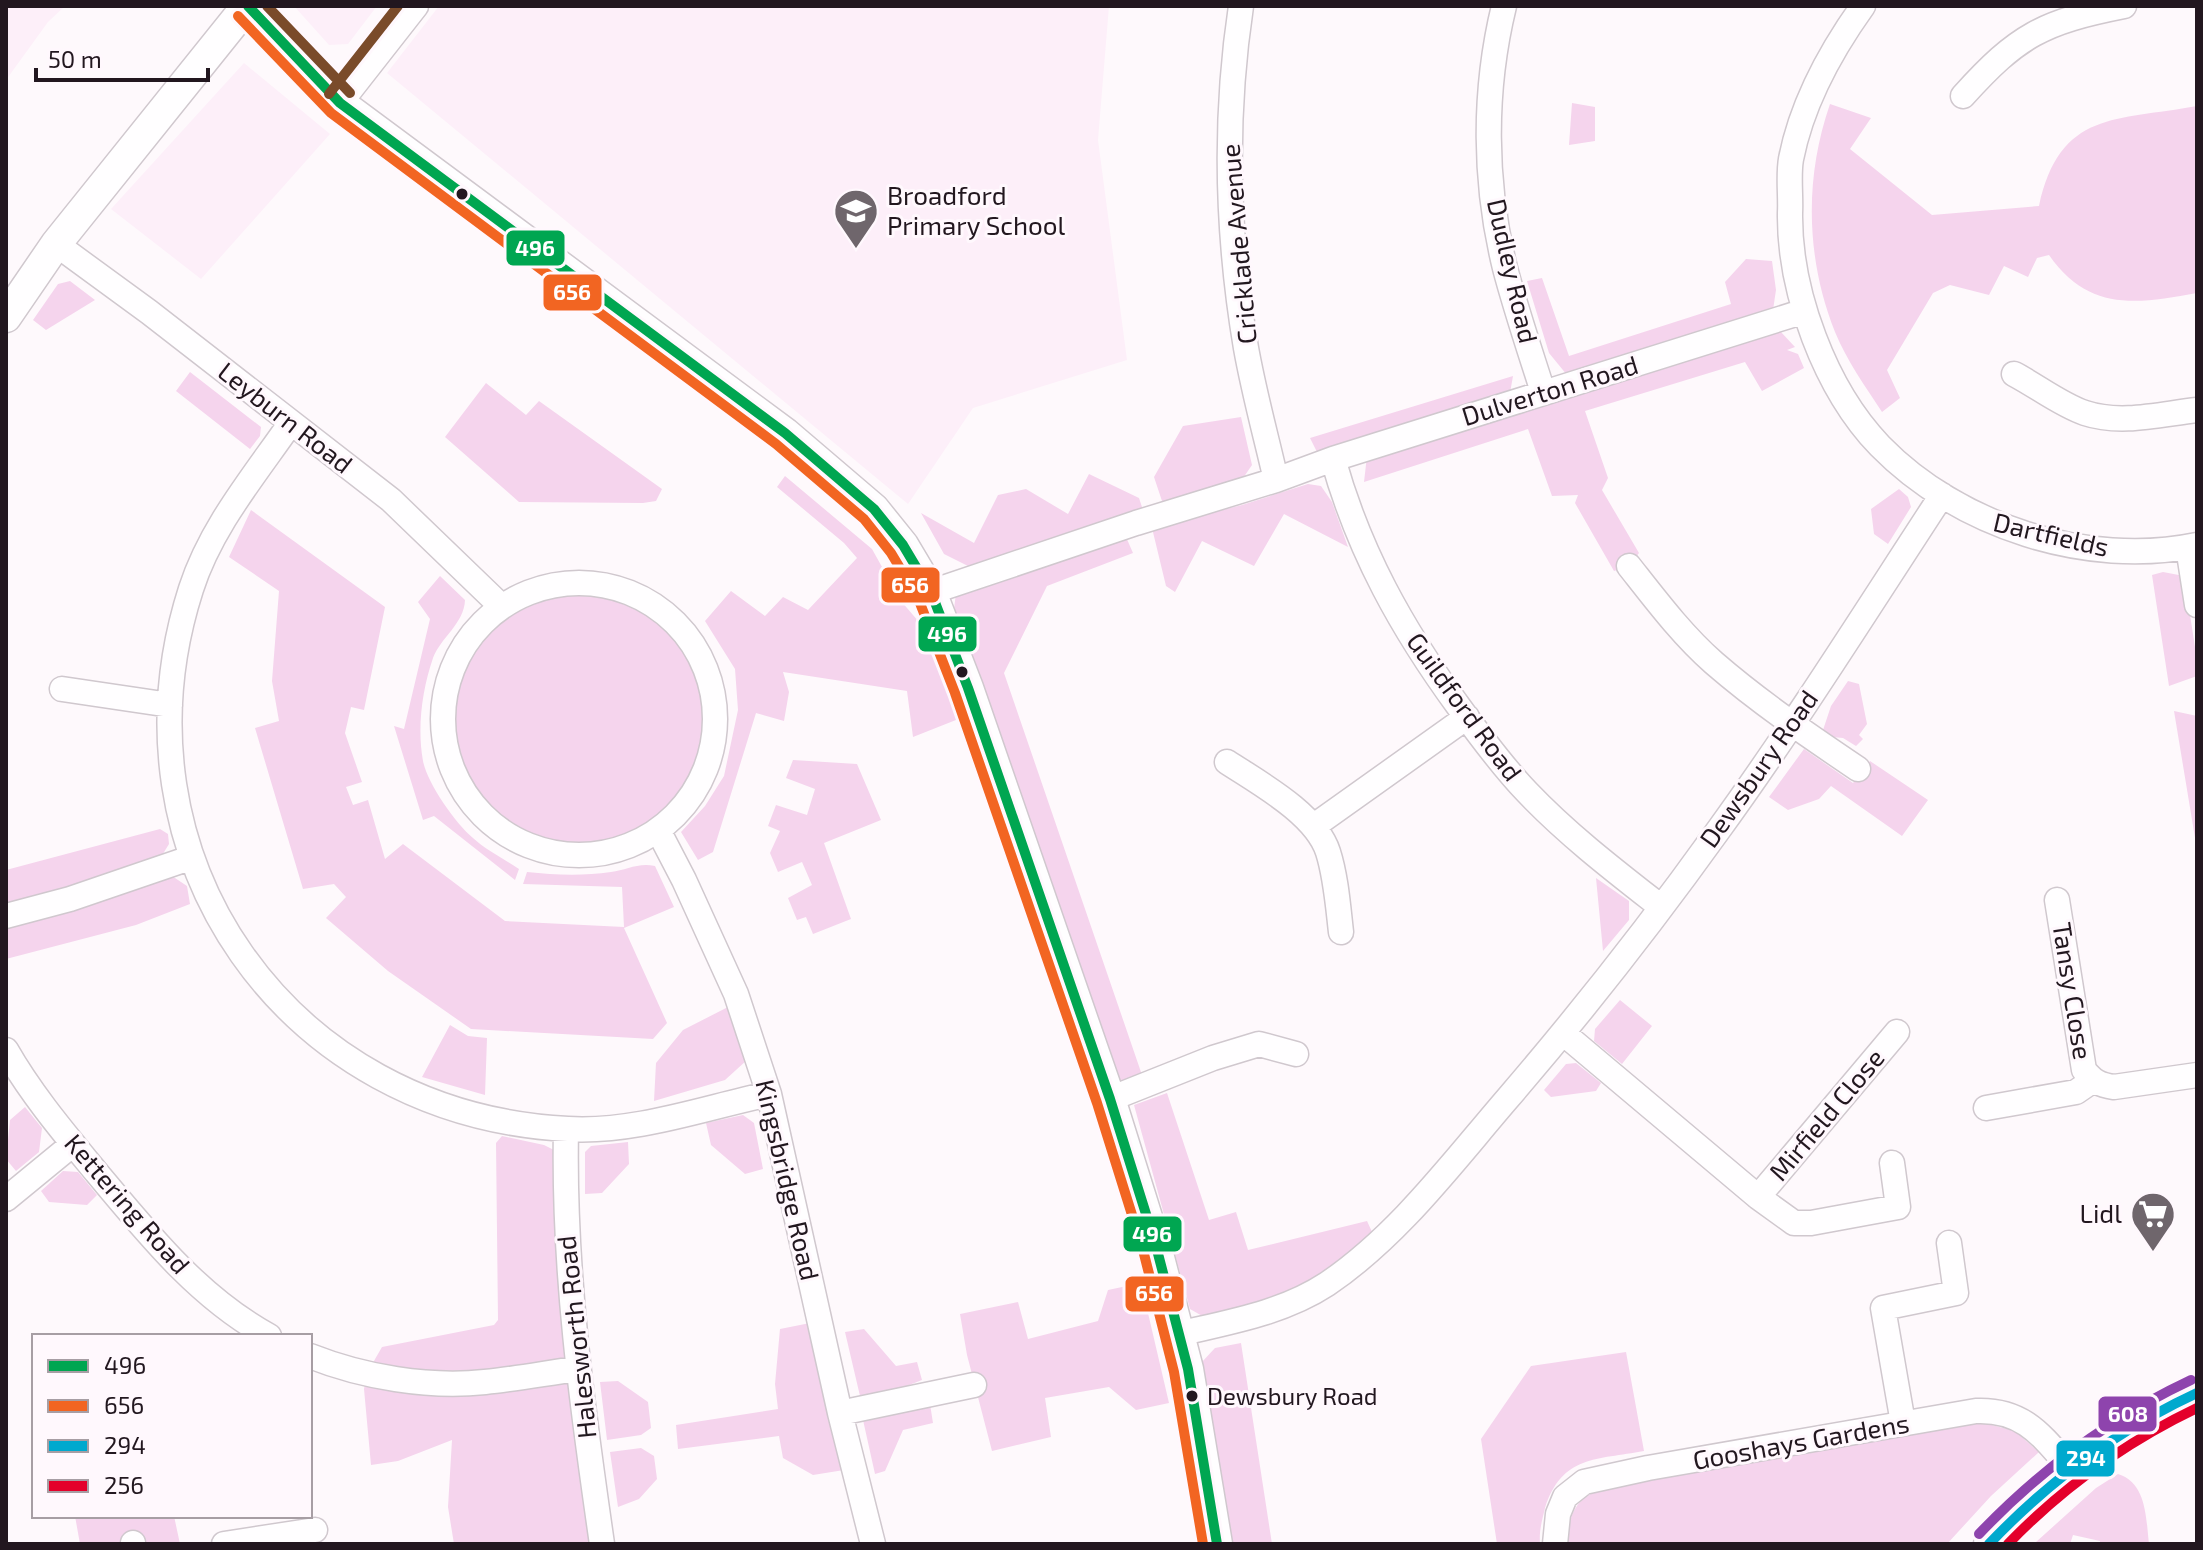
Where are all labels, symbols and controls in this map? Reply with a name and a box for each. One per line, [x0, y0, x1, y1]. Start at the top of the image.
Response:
scale bar [36, 32, 208, 82]
text: 50 m [48, 44, 102, 73]
street label: Cricklade Avenue [1213, 143, 1262, 346]
place label: Broadford Primary School [887, 179, 1066, 240]
unlabelled marker [454, 186, 470, 202]
school or university icon: Broadford Primary School [832, 187, 880, 250]
street label: Dudley Road [1482, 195, 1545, 346]
line badge: 496 [505, 229, 566, 267]
text: 496 [515, 234, 555, 260]
line badge: 656 [542, 273, 603, 312]
text: 656 [553, 278, 591, 304]
street label: Dulverton Road [1458, 348, 1641, 431]
street label: Leyburn Road [213, 355, 359, 479]
street label: Dartfields [1991, 505, 2112, 562]
line badge: 656 [880, 566, 941, 604]
text: 656 [891, 571, 929, 597]
line badge: 496 [917, 615, 978, 653]
text: 496 [927, 620, 967, 646]
street label: Guildford Road [1401, 626, 1529, 786]
unlabelled marker [954, 664, 970, 680]
street label: Dewsbury Road [1692, 684, 1823, 853]
street label: Tansy Close [2047, 920, 2100, 1062]
street label: Mirfield Close [1762, 1042, 1890, 1186]
street label: Kingsbridge Road [750, 1076, 827, 1283]
street label: Kettering Road [59, 1127, 197, 1279]
supermarket icon: Lidl [2129, 1190, 2177, 1253]
place label: Lidl [2080, 1197, 2122, 1228]
line badge: 496 [1122, 1215, 1183, 1253]
text: 496 [1132, 1220, 1172, 1246]
street label: Halesworth Road [549, 1234, 602, 1440]
line badge: 656 [1124, 1275, 1185, 1313]
text: 656 [1135, 1279, 1173, 1305]
legend [32, 1334, 312, 1518]
text: 496 [104, 1350, 146, 1379]
place label: Dewsbury Road [1207, 1381, 1378, 1410]
marker: Dewsbury Road [1184, 1388, 1200, 1404]
text: 656 [104, 1390, 144, 1419]
line badge: 608 [2097, 1395, 2158, 1433]
text: 608 [2108, 1400, 2148, 1426]
street label: Gooshays Gardens [1690, 1406, 1911, 1475]
text: 294 [104, 1430, 146, 1459]
line badge: 294 [2055, 1439, 2116, 1478]
text: 294 [2066, 1444, 2106, 1470]
text: 256 [104, 1470, 144, 1499]

